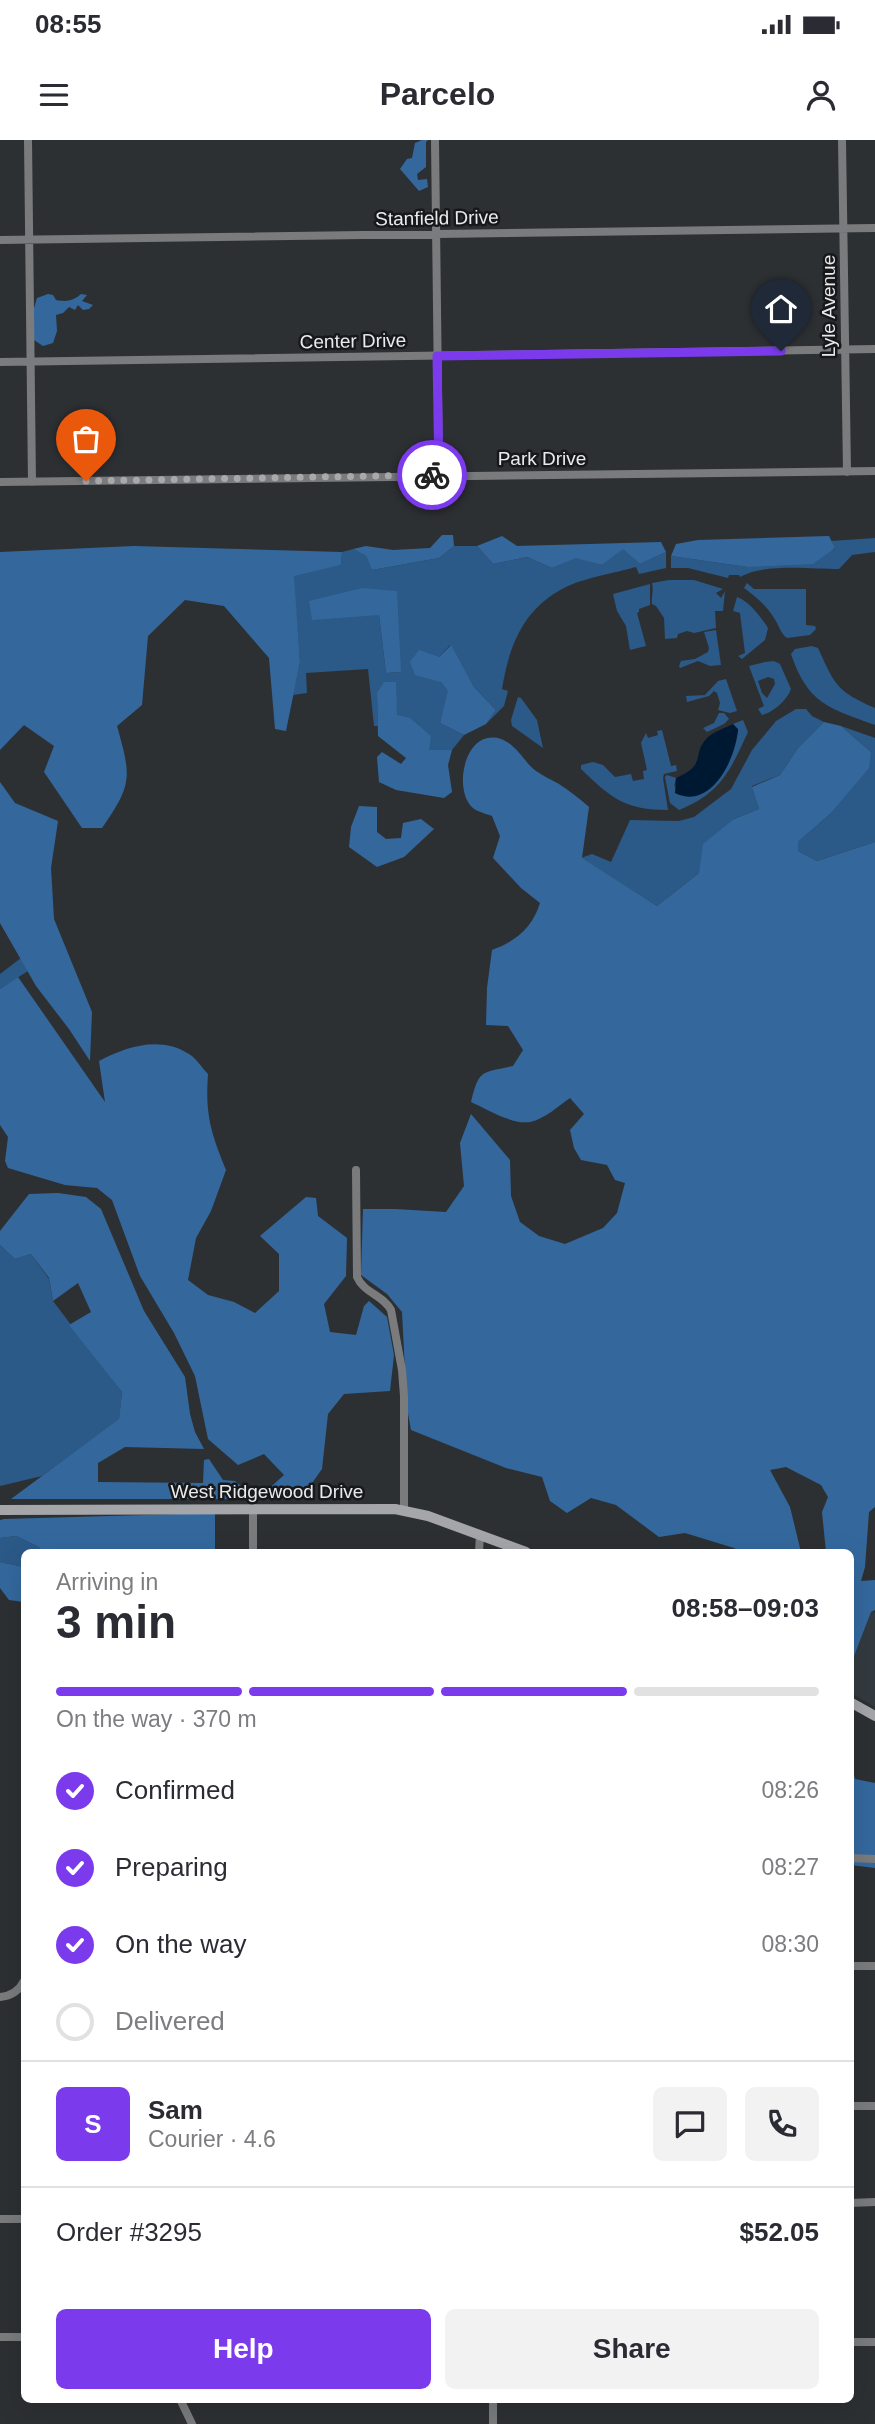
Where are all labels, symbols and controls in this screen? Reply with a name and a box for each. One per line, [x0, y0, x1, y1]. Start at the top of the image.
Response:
text: 08:55 [35, 9, 102, 39]
icon: menu [35, 76, 73, 114]
text: Parcelo [380, 76, 495, 112]
icon: person [802, 76, 840, 114]
street label: Stanfield Drive [375, 206, 499, 230]
street label: Lyle Avenue [818, 255, 839, 357]
pin [751, 279, 811, 351]
icon: home [762, 290, 800, 328]
street label: Center Drive [299, 330, 407, 352]
pin [56, 409, 116, 481]
icon: bag [67, 420, 105, 458]
courier [397, 440, 467, 510]
street label: Park Drive [498, 448, 586, 469]
icon: bike [413, 456, 451, 494]
street label: West Ridgewood Drive [171, 1481, 363, 1502]
text: Arriving in [56, 1569, 158, 1595]
text: 08:58–09:03 [672, 1593, 819, 1623]
text: 3 min [56, 1596, 176, 1648]
text: On the way · 370 m [56, 1706, 257, 1732]
icon: check [56, 1772, 94, 1810]
text: Confirmed [115, 1775, 235, 1805]
text: 08:26 [761, 1777, 819, 1803]
icon: check [56, 1849, 94, 1887]
text: Preparing [115, 1852, 228, 1882]
text: 08:27 [761, 1854, 819, 1880]
icon: check [56, 1926, 94, 1964]
text: On the way [115, 1929, 247, 1959]
text: 08:30 [761, 1931, 819, 1957]
text: Delivered [115, 2006, 225, 2036]
button: chat [653, 2087, 727, 2161]
button: phone [745, 2087, 819, 2161]
text: Sam [148, 2095, 203, 2125]
text: S [84, 2109, 102, 2139]
text: Courier · 4.6 [148, 2126, 276, 2152]
text: Order #3295 [56, 2217, 202, 2247]
text: $52.05 [739, 2217, 819, 2247]
button: Help [56, 2309, 431, 2389]
button: Share [445, 2309, 819, 2389]

